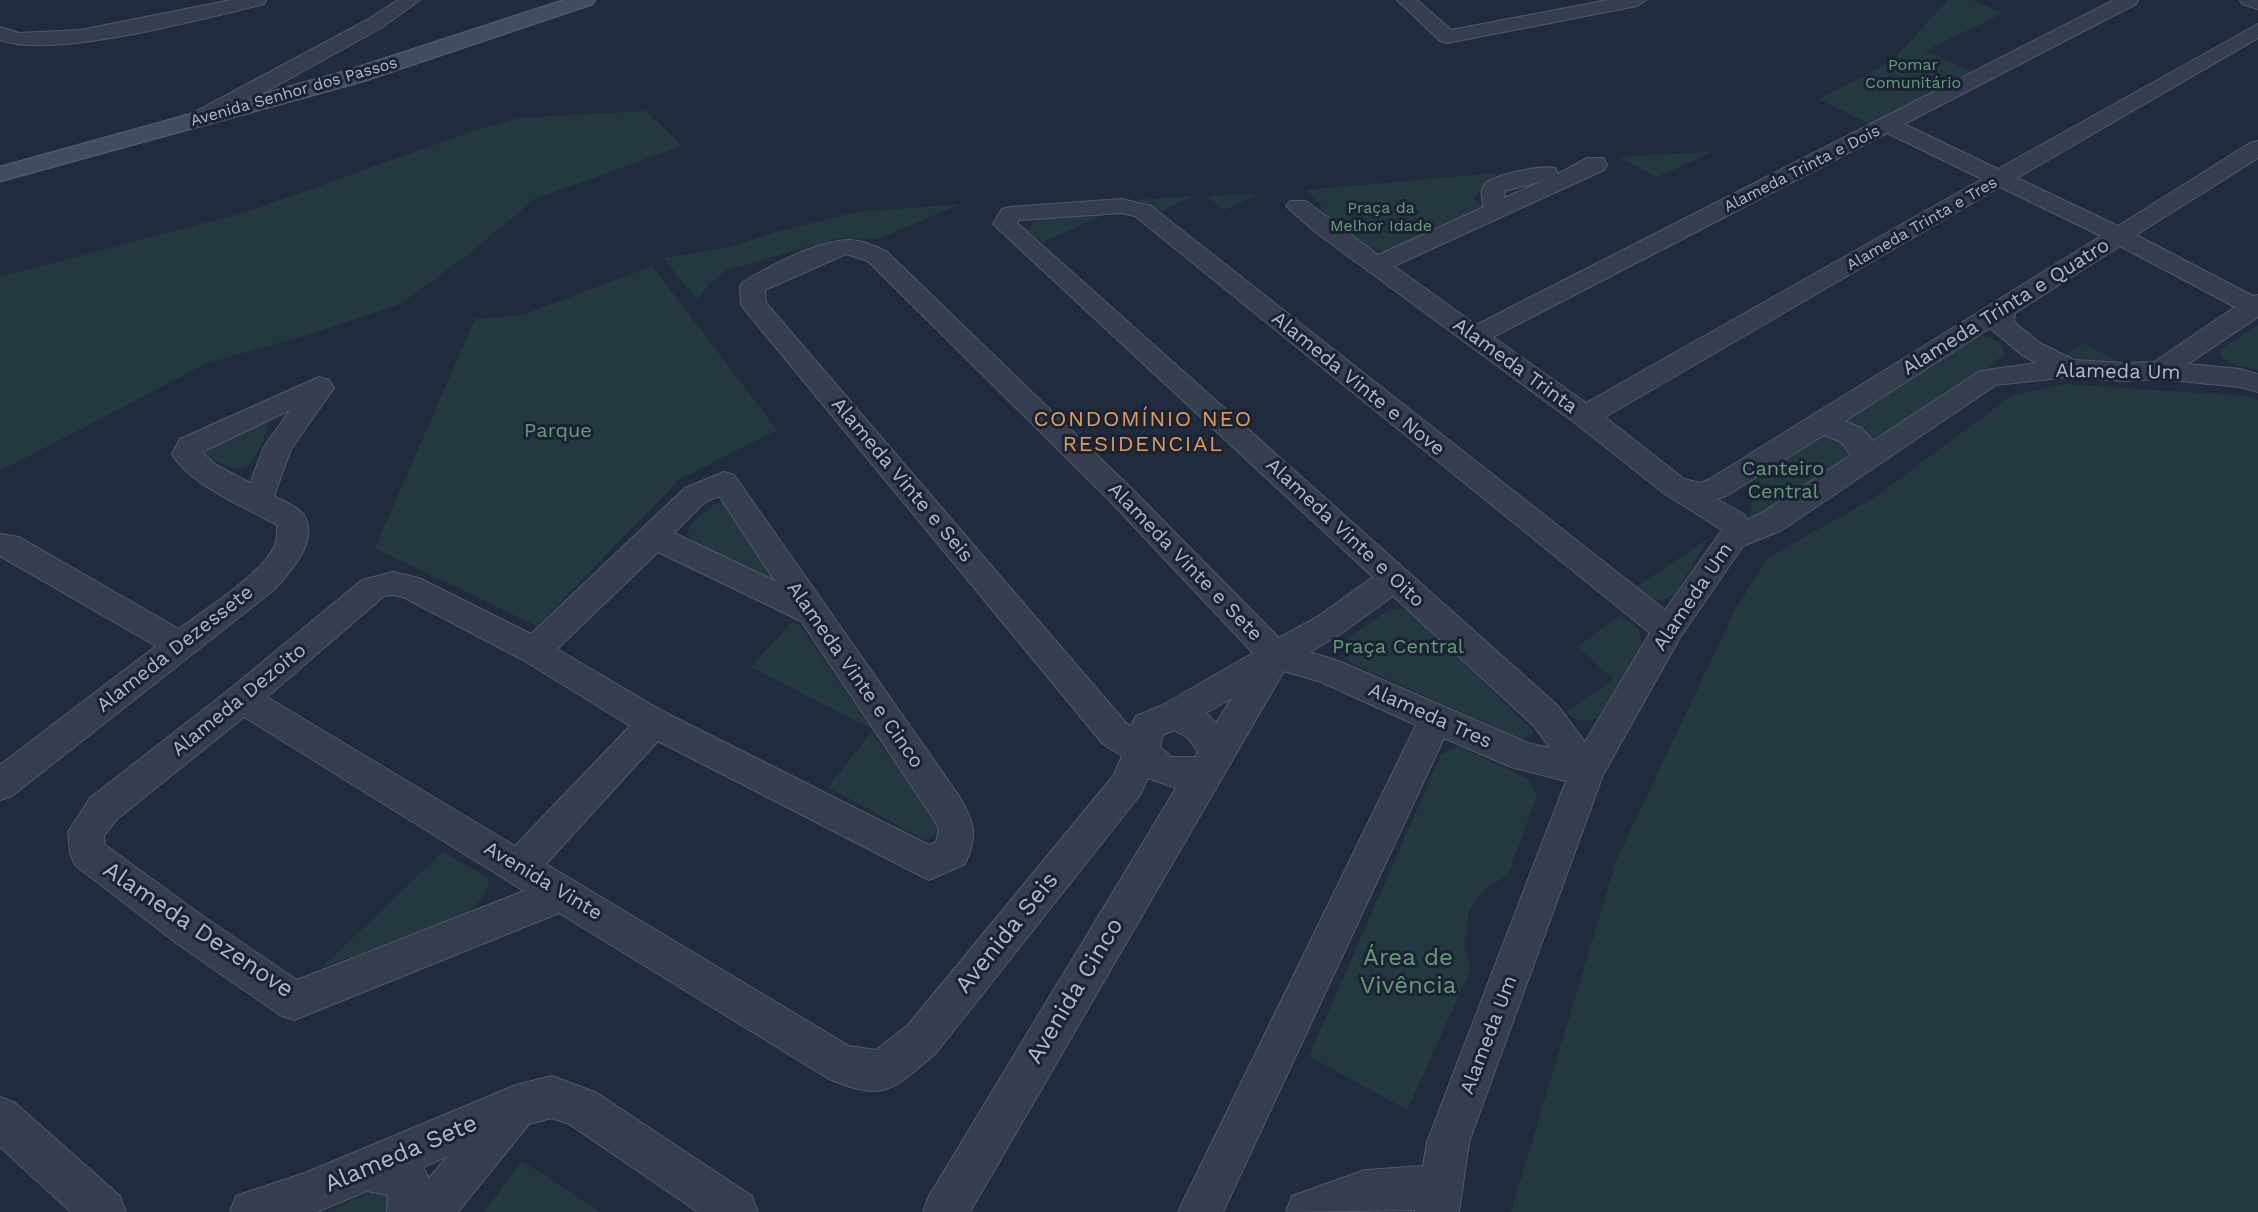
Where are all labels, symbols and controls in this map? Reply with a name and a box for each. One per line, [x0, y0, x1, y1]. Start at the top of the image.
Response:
street label: Avenida Senhor dos Passos [188, 53, 400, 131]
park label: Pomar Comunitário [1865, 55, 1961, 93]
street label: Alameda Trinta e Dois [1721, 121, 1883, 217]
street label: Alameda Trinta e Tres [1843, 173, 2001, 275]
park label: Praça da Melhor Idade [1330, 198, 1432, 236]
street label: Alameda Trinta e Quatro [1898, 233, 2114, 381]
street label: Alameda Vinte e Nove [1267, 307, 1449, 461]
street label: Alameda Trinta [1448, 313, 1582, 419]
street label: Alameda Um [2055, 359, 2181, 385]
street label: Alameda Vinte e Seis [826, 393, 978, 567]
district label: CONDOMÍNIO NEO RESIDENCIAL [1033, 407, 1253, 458]
park label: Parque [524, 419, 592, 443]
street label: Alameda Vinte e Oito [1261, 453, 1429, 613]
park label: Canteiro Central [1742, 457, 1824, 504]
street label: Alameda Vinte e Sete [1103, 478, 1267, 646]
street label: Alameda Um [1648, 538, 1738, 656]
street label: Alameda Vinte e Cinco [781, 577, 929, 773]
street label: Alameda Dezessete [92, 580, 258, 718]
park label: Praça Central [1332, 635, 1464, 659]
street label: Alameda Dezoito [167, 638, 311, 762]
street label: Alameda Tres [1365, 678, 1495, 754]
street label: Avenida Vinte [480, 836, 606, 926]
street label: Alameda Dezenove [97, 856, 299, 1004]
street label: Avenida Seis [949, 867, 1065, 999]
street label: Avenida Cinco [1020, 913, 1130, 1069]
park label: Área de Vivência [1360, 944, 1456, 1000]
street label: Alameda Um [1455, 972, 1523, 1098]
street label: Alameda Sete [320, 1109, 482, 1199]

